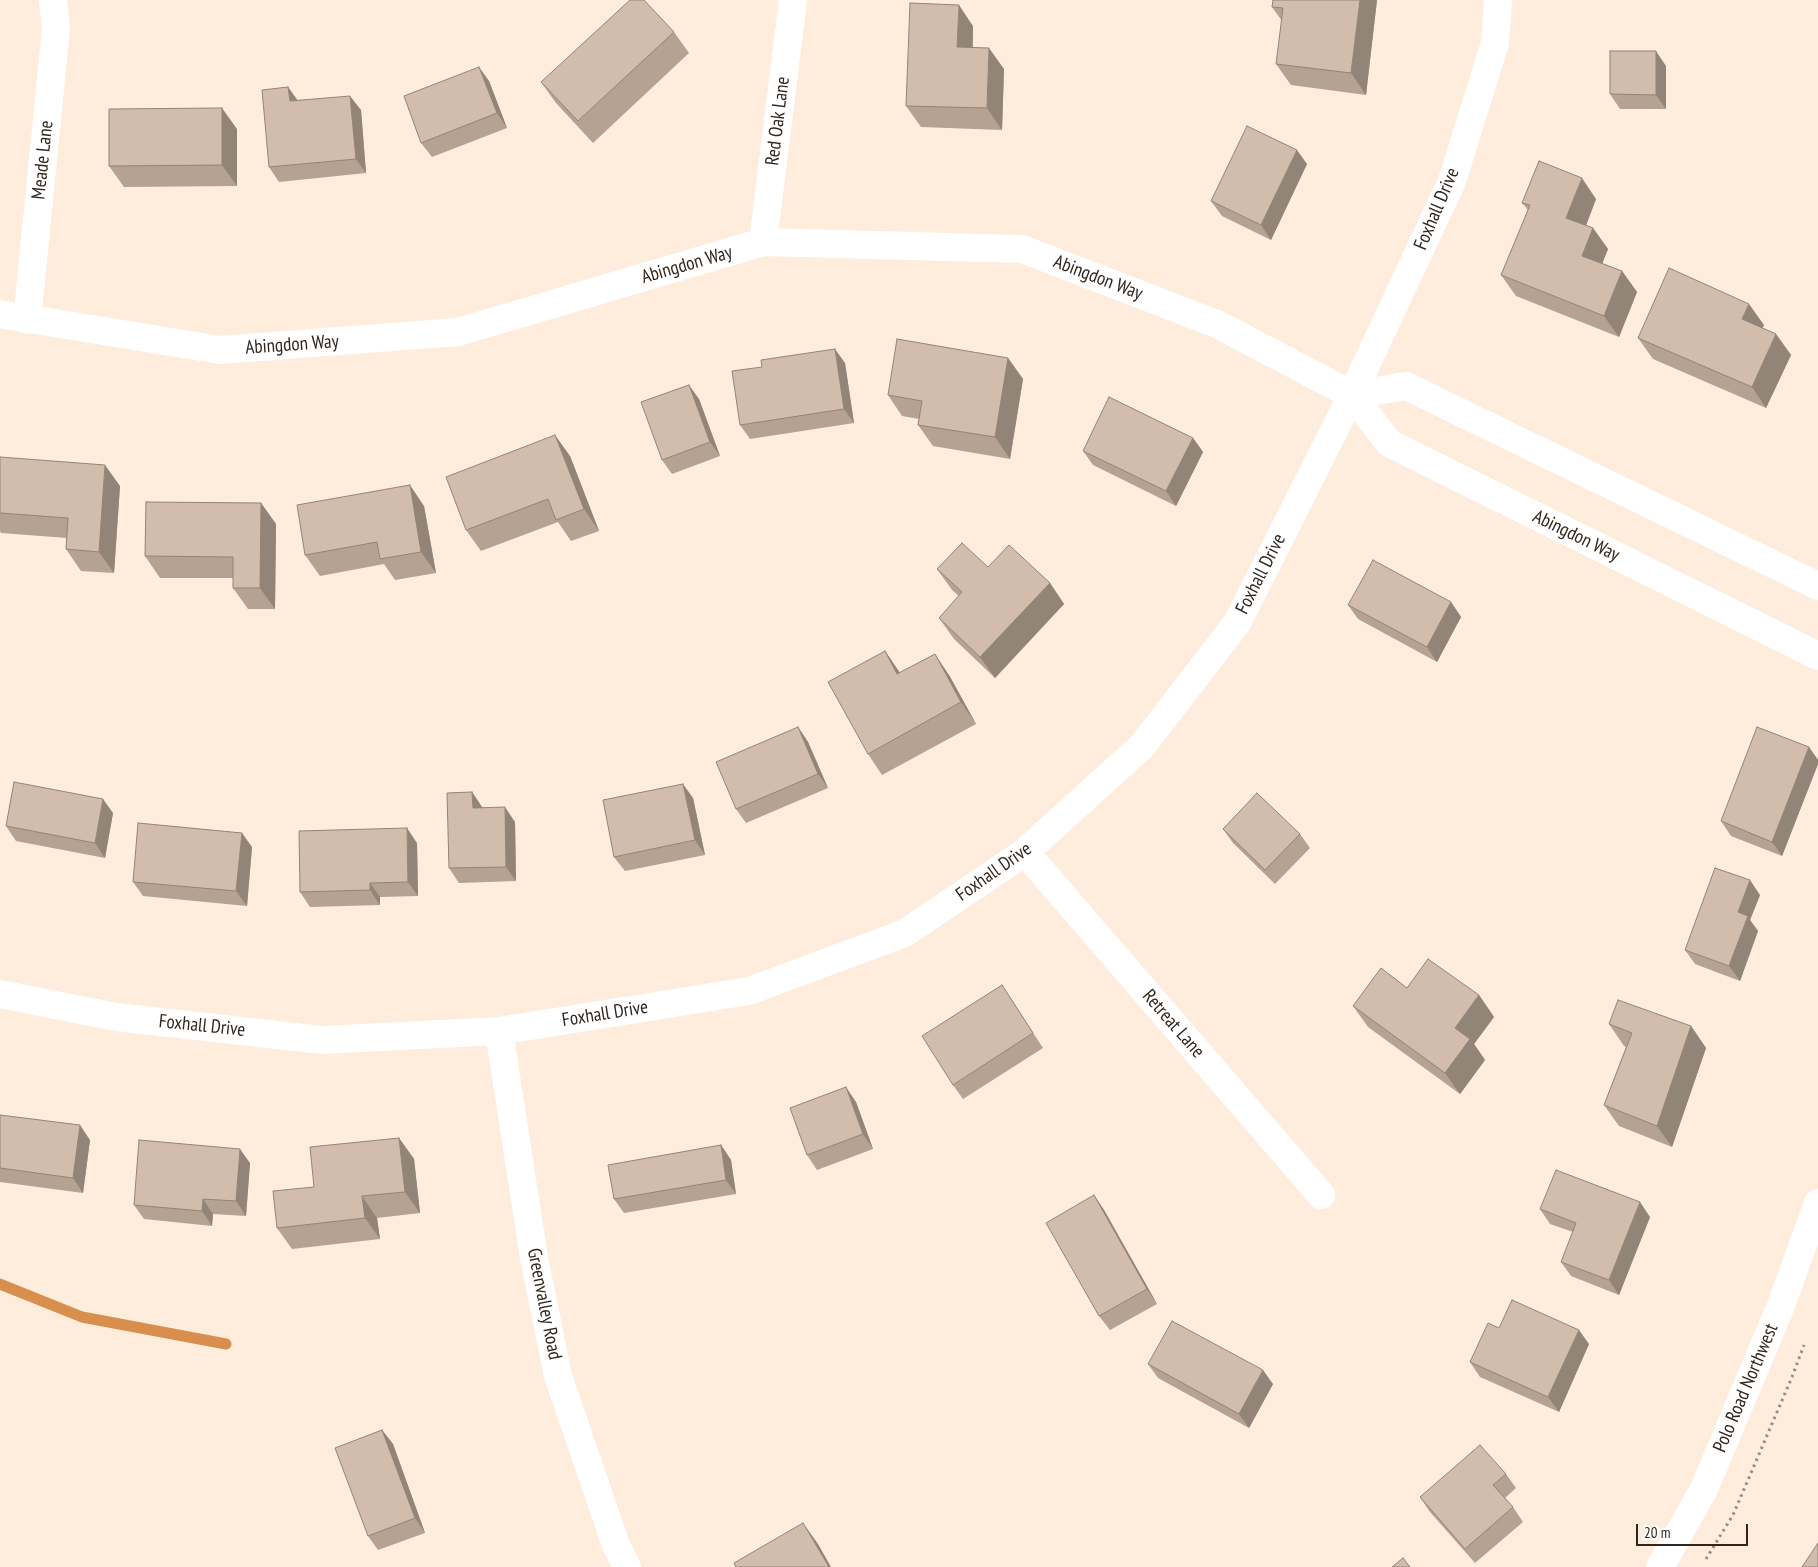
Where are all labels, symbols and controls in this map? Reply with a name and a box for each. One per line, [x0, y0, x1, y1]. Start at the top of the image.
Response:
street label: Red Oak Lane [761, 75, 795, 167]
street label: Meade Lane [28, 119, 58, 201]
street label: Foxhall Drive [1410, 165, 1464, 253]
street label: Abingdon Way [639, 241, 735, 289]
street label: Abingdon Way [1050, 251, 1146, 305]
street label: Abingdon Way [245, 330, 339, 360]
street label: Abingdon Way [1529, 505, 1623, 567]
street label: Foxhall Drive [1231, 530, 1291, 618]
street label: Foxhall Drive [952, 838, 1036, 906]
street label: Retreat Lane [1137, 985, 1209, 1063]
street label: Foxhall Drive [560, 996, 650, 1032]
street label: Foxhall Drive [158, 1010, 246, 1042]
street label: Greenvalley Road [522, 1246, 566, 1362]
street label: Polo Road Northwest [1709, 1320, 1783, 1456]
scale bar [1638, 1514, 1750, 1546]
text: 20 m [1644, 1523, 1670, 1542]

